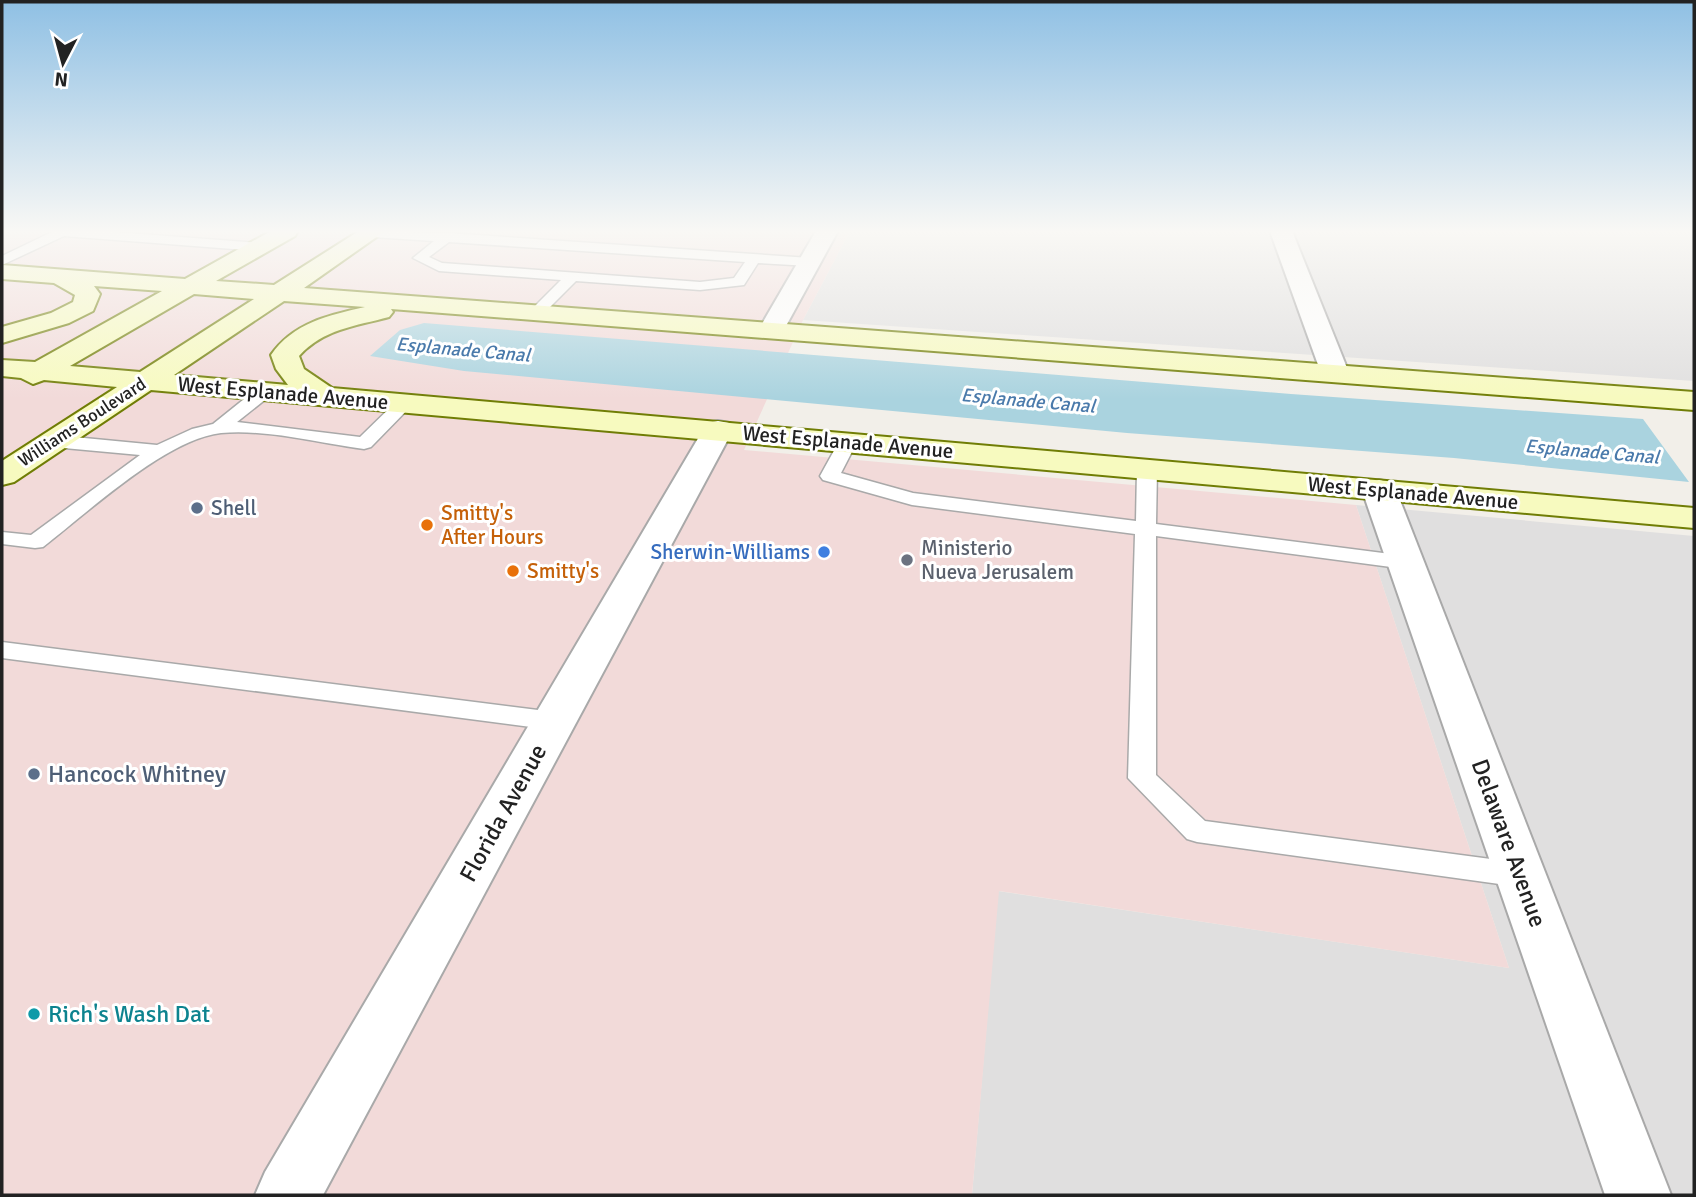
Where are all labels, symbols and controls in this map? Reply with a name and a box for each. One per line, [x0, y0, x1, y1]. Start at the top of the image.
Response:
north arrow [28, 28, 98, 98]
text: N [54, 66, 69, 92]
water label: Esplanade Canal [395, 332, 533, 368]
street label: West Esplanade Avenue [176, 371, 390, 415]
street label: Williams Boulevard [14, 372, 150, 472]
water label: Esplanade Canal [960, 383, 1098, 419]
street label: West Esplanade Avenue [741, 420, 955, 464]
water label: Esplanade Canal [1524, 434, 1662, 470]
street label: West Esplanade Avenue [1306, 471, 1520, 515]
place label: Shell [211, 495, 257, 521]
marker: Shell [189, 500, 205, 516]
place label: Smitty's After Hours [441, 500, 543, 550]
marker: Smitty's After Hours [419, 517, 435, 533]
place label: Ministerio Nueva Jerusalem [921, 535, 1074, 585]
place label: Sherwin-Williams [650, 539, 810, 565]
marker: Sherwin-Williams [816, 544, 832, 560]
marker: Ministerio Nueva Jerusalem [899, 552, 915, 568]
place label: Smitty's [527, 558, 599, 584]
marker: Smitty's [505, 563, 521, 579]
street label: Florida Avenue [453, 739, 553, 887]
street label: Delaware Avenue [1465, 755, 1553, 931]
place label: Hancock Whitney [48, 759, 226, 789]
marker: Hancock Whitney [26, 766, 42, 782]
place label: Rich's Wash Dat [48, 999, 210, 1029]
marker: Rich's Wash Dat [26, 1006, 42, 1022]

